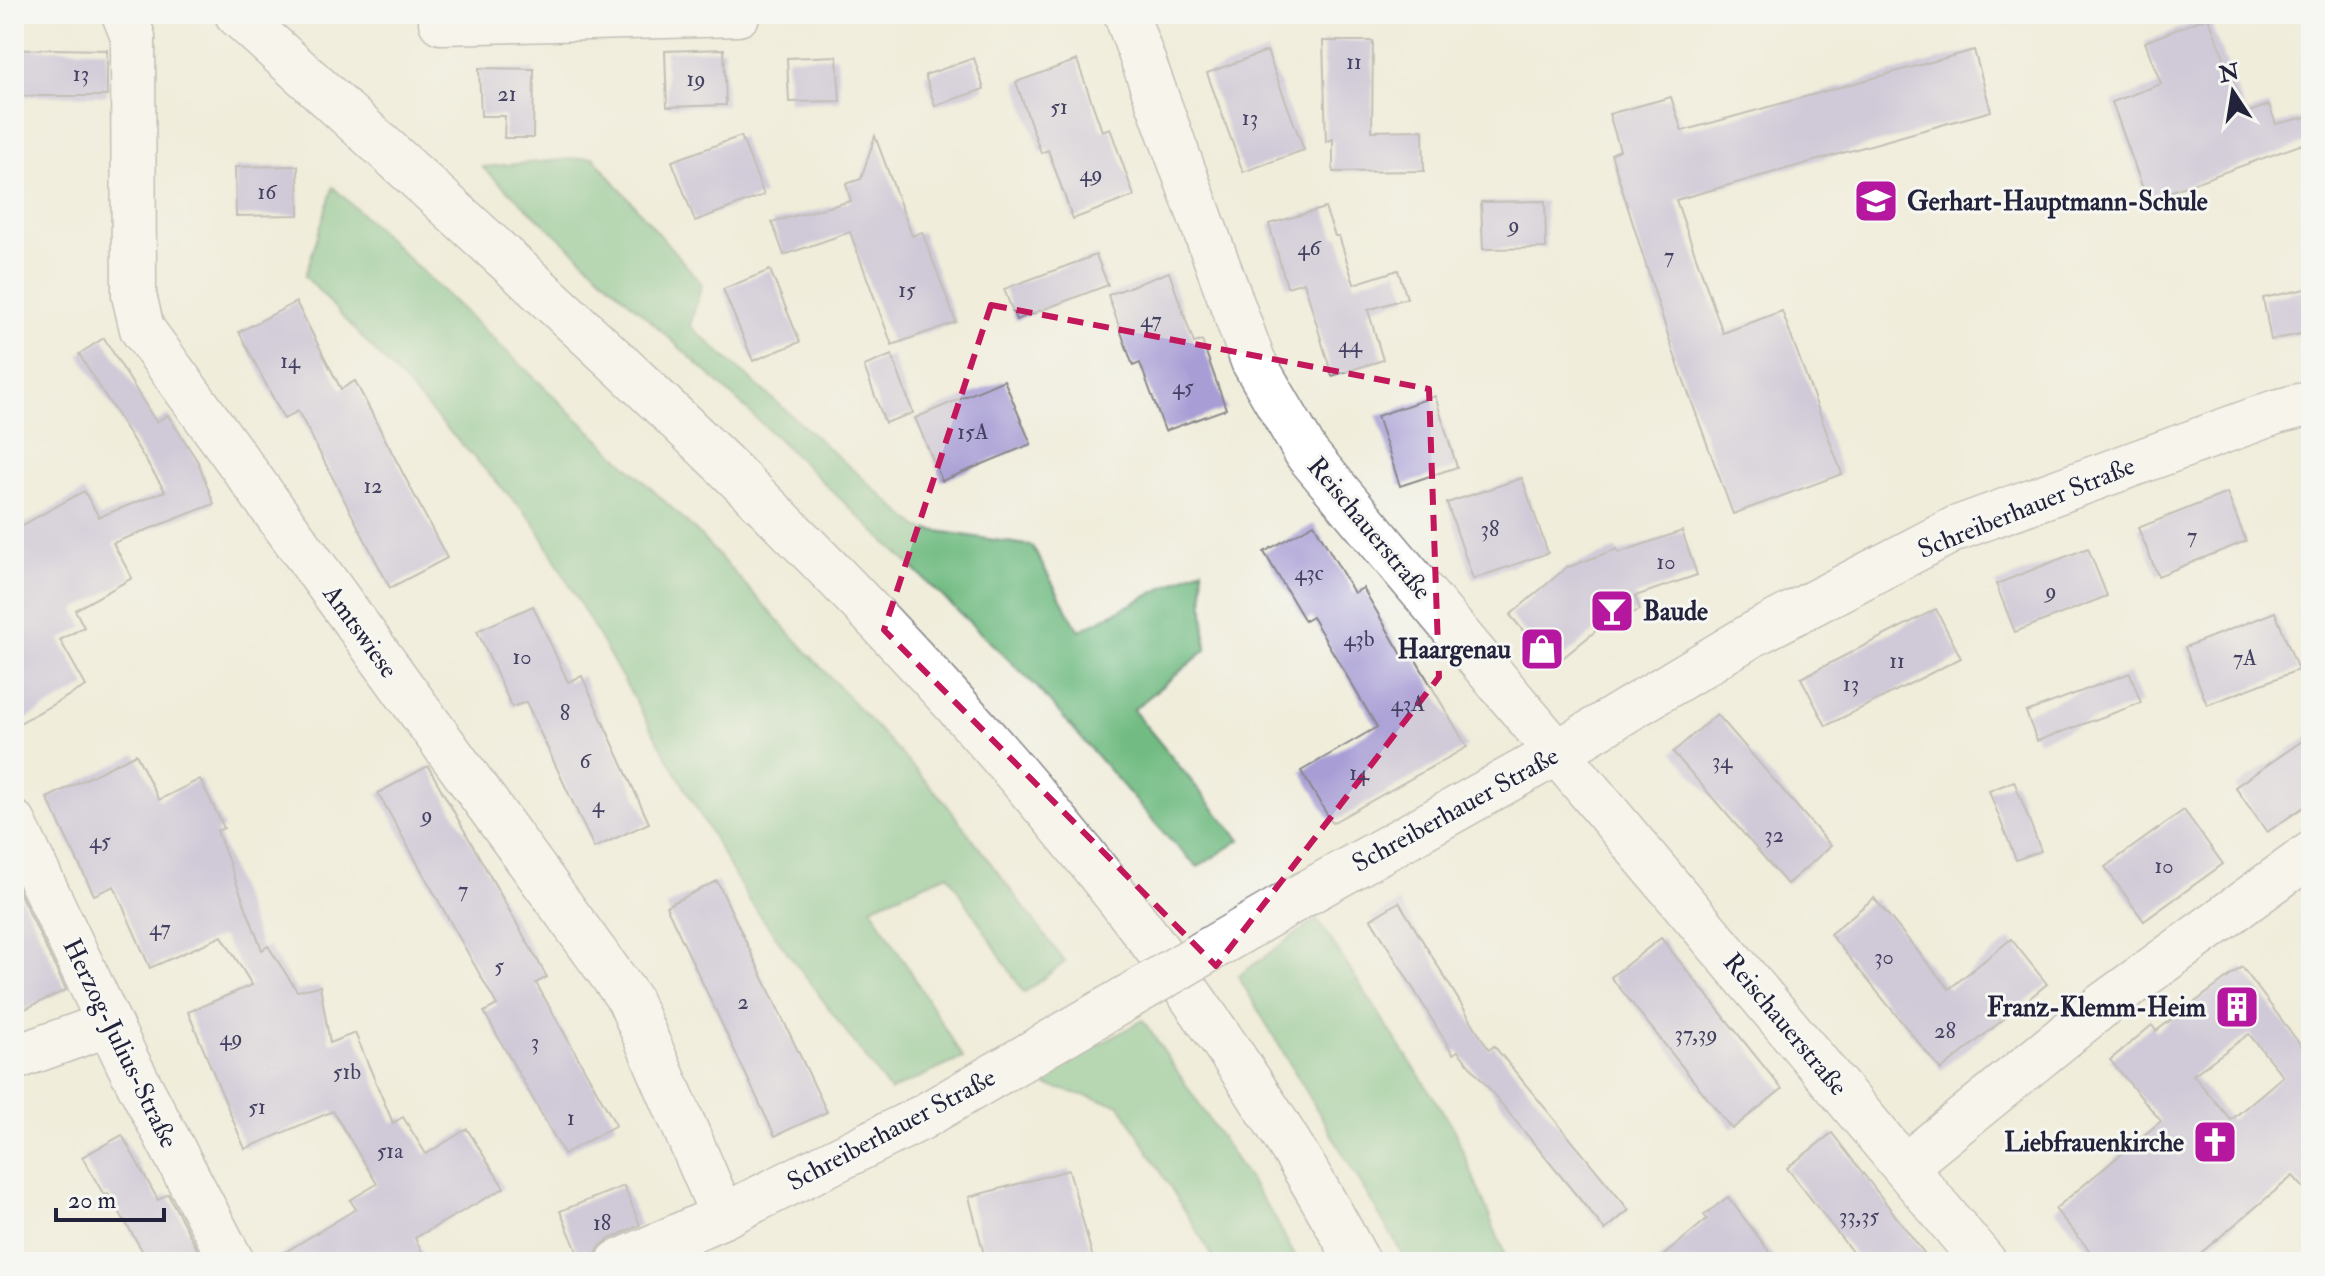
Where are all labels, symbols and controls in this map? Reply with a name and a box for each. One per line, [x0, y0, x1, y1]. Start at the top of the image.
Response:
house number: 11 [1346, 48, 1362, 76]
north arrow [2193, 52, 2273, 132]
text: N [2216, 58, 2242, 89]
house number: 13 [73, 60, 89, 88]
house number: 19 [686, 65, 706, 93]
house number: 21 [497, 80, 517, 108]
house number: 51 [1050, 93, 1068, 121]
house number: 13 [1242, 104, 1258, 132]
house number: 49 [1079, 160, 1103, 188]
school or university icon: Gerhart-Hauptmann-Schule [1852, 177, 1900, 225]
house number: 16 [258, 178, 278, 206]
place label: Gerhart-Hauptmann-Schule [1907, 186, 2208, 219]
house number: 9 [1506, 211, 1520, 239]
house number: 46 [1298, 234, 1322, 262]
house number: 7 [1664, 242, 1674, 270]
house number: 15 [898, 276, 916, 304]
house number: 47 [1140, 306, 1162, 334]
house number: 44 [1338, 331, 1363, 359]
house number: 14 [280, 347, 301, 375]
house number: 45 [1172, 373, 1194, 401]
house number: 15A [957, 418, 989, 446]
street label: Schreiberhauer Straße [1913, 450, 2140, 566]
street label: Reischauerstraße [1300, 451, 1438, 607]
house number: 12 [363, 472, 383, 500]
house number: 38 [1481, 515, 1499, 543]
house number: 7 [2187, 522, 2197, 550]
house number: 10 [1656, 548, 1676, 576]
house number: 43c [1294, 559, 1324, 587]
house number: 9 [2043, 577, 2057, 605]
street label: Amtswiese [315, 578, 405, 684]
bar icon: Baude [1588, 587, 1636, 635]
place label: Baude [1643, 596, 1708, 628]
house number: 43b [1343, 625, 1375, 653]
shop icon: Haargenau [1518, 625, 1566, 673]
place label: Haargenau [1398, 634, 1512, 667]
house number: 10 [512, 643, 532, 671]
house number: 7A [2233, 644, 2257, 672]
house number: 11 [1889, 647, 1905, 675]
house number: 13 [1843, 670, 1859, 698]
house number: 43A [1391, 690, 1425, 718]
house number: 8 [560, 699, 570, 727]
street label: Schreiberhauer Straße [1347, 740, 1564, 880]
house number: 6 [579, 747, 592, 775]
house number: 34 [1712, 747, 1733, 775]
house number: 14 [1349, 759, 1370, 787]
house number: 4 [592, 791, 605, 819]
house number: 9 [419, 801, 433, 829]
house number: 32 [1764, 821, 1784, 849]
house number: 45 [89, 827, 111, 855]
house number: 10 [2154, 852, 2174, 880]
house number: 7 [458, 876, 468, 904]
house number: 47 [149, 914, 171, 942]
street label: Herzog-Julius-Straße [56, 934, 185, 1153]
house number: 30 [1874, 943, 1894, 971]
street label: Reischauerstraße [1716, 947, 1854, 1103]
house number: 5 [494, 952, 504, 980]
building icon: Franz-Klemm-Heim [2213, 983, 2261, 1031]
house number: 2 [737, 988, 749, 1016]
place label: Franz-Klemm-Heim [1987, 992, 2207, 1024]
house number: 28 [1934, 1017, 1956, 1045]
house number: 37,39 [1674, 1020, 1718, 1048]
house number: 49 [219, 1024, 243, 1052]
house number: 3 [531, 1028, 539, 1056]
house number: 51b [333, 1058, 361, 1086]
street label: Schreiberhauer Straße [782, 1061, 1001, 1198]
house number: 51 [248, 1093, 266, 1121]
house number: 1 [567, 1104, 575, 1132]
church icon: Liebfrauenkirche [2191, 1118, 2239, 1166]
place label: Liebfrauenkirche [2004, 1127, 2184, 1159]
house number: 51a [377, 1137, 404, 1165]
scale bar [56, 1172, 164, 1222]
text: 20 m [68, 1185, 117, 1216]
house number: 33,35 [1839, 1202, 1879, 1230]
house number: 18 [593, 1209, 611, 1237]

